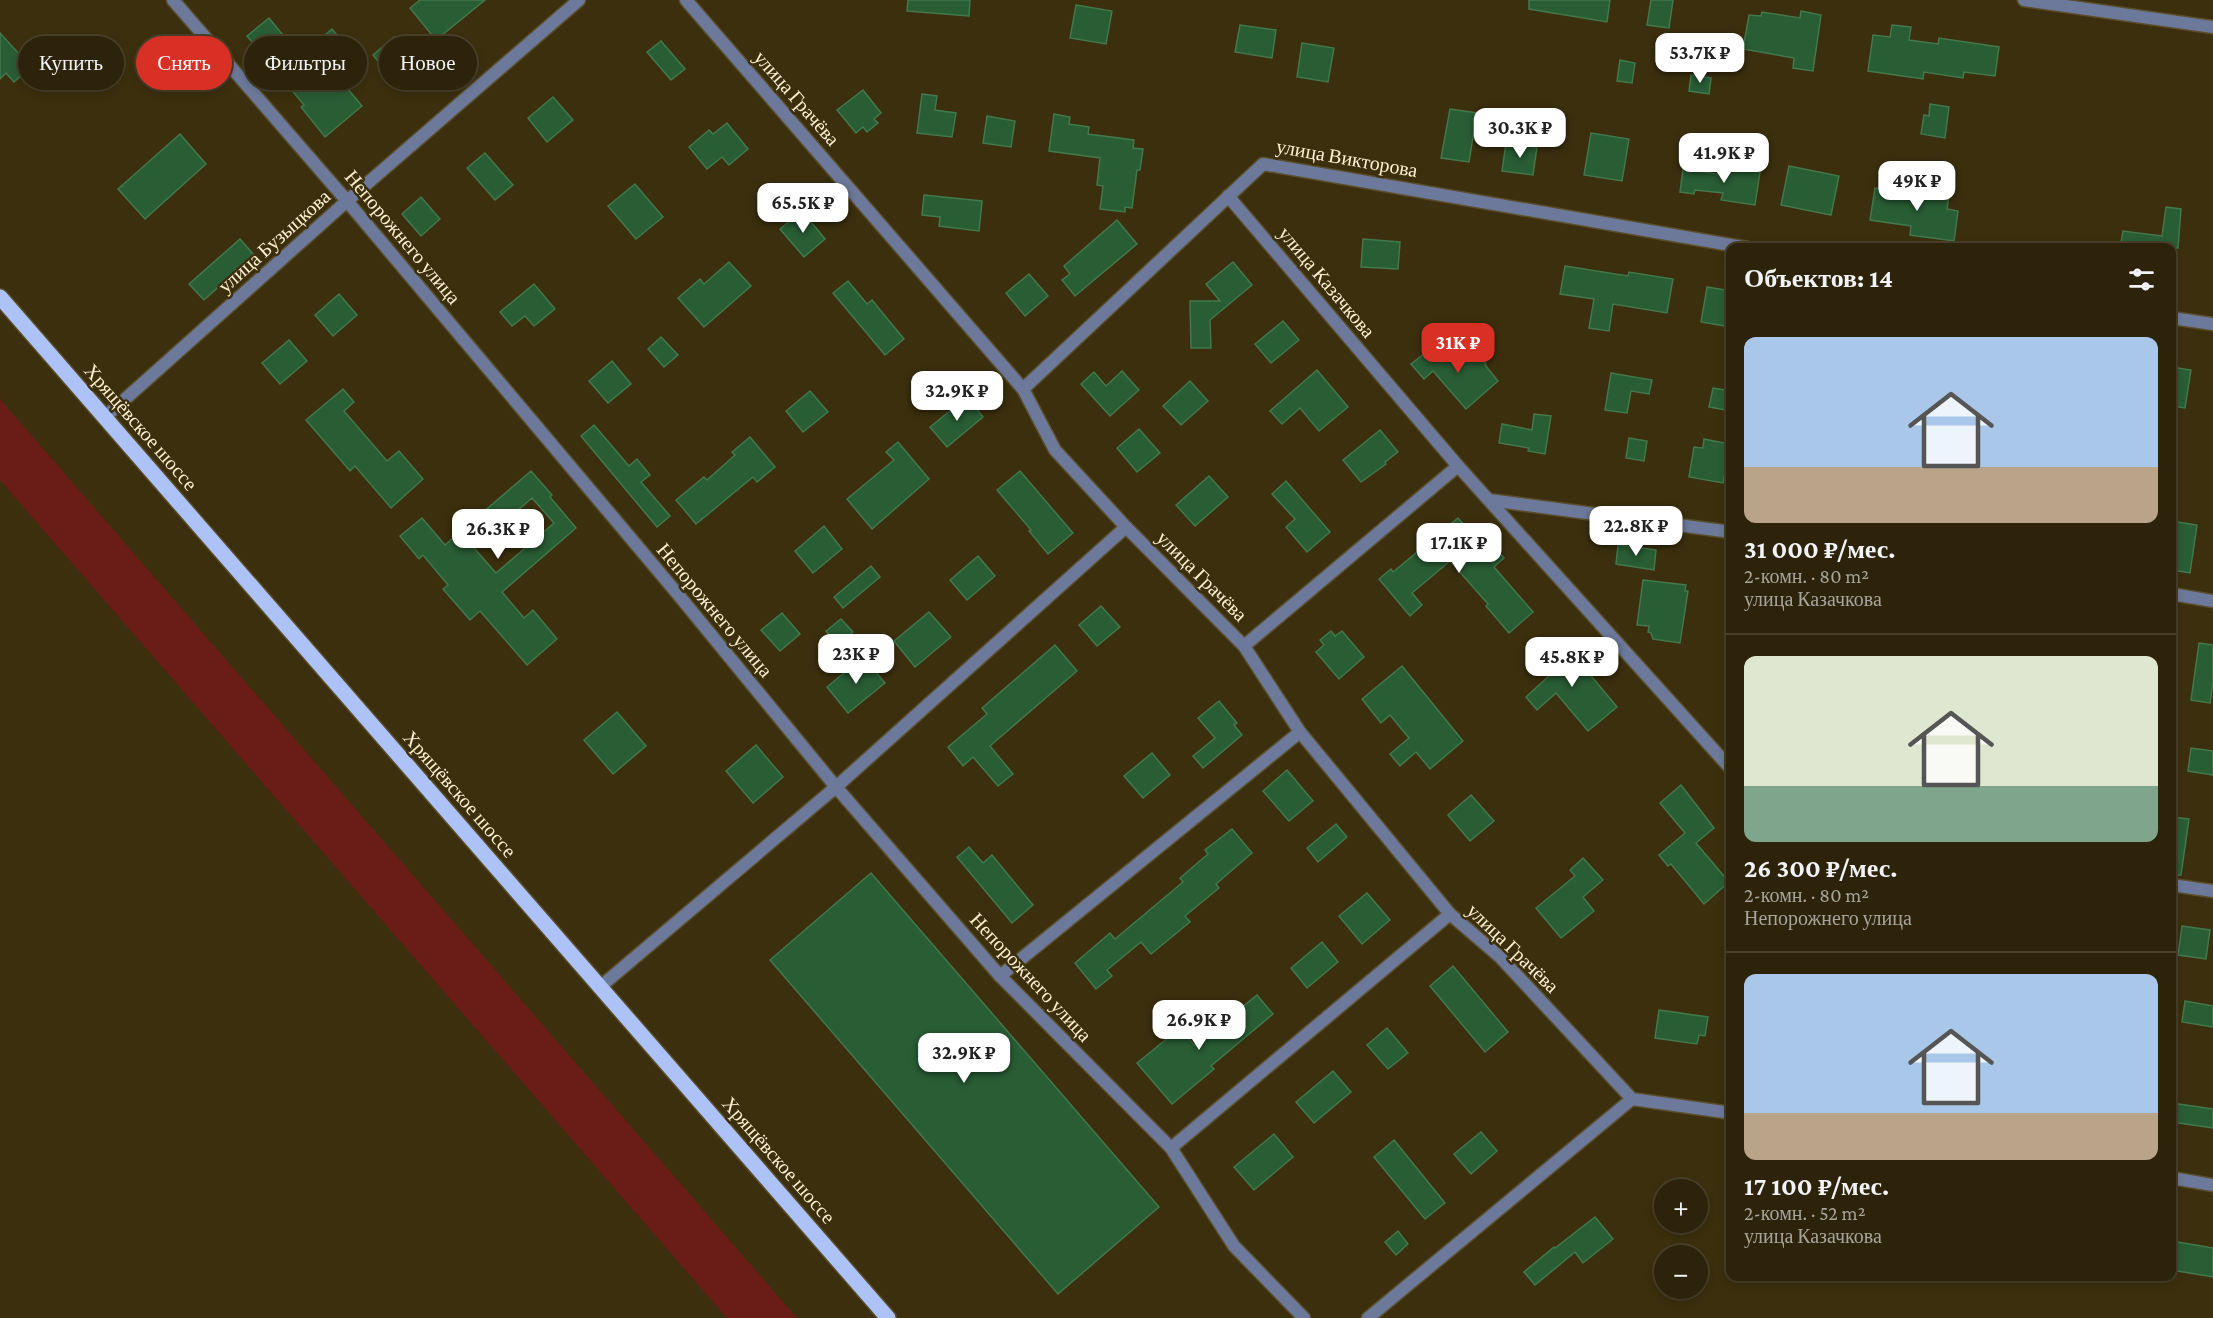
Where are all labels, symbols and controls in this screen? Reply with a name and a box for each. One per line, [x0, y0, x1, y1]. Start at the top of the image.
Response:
pin: 53.7K ₽ [1645, 33, 1755, 84]
chip: Купить [18, 36, 124, 90]
chip: Снять [136, 36, 232, 90]
chip: Фильтры [244, 36, 367, 90]
chip: Новое [379, 36, 477, 90]
text: 53.7K ₽ [1669, 41, 1731, 63]
street label: улица Грачёва [749, 46, 844, 151]
pin: 30.3K ₽ [1465, 108, 1575, 159]
text: 30.3K ₽ [1488, 116, 1552, 138]
pin: 41.9K ₽ [1669, 133, 1779, 184]
street label: улица Викторова [1274, 135, 1420, 182]
text: 41.9K ₽ [1693, 141, 1755, 163]
pin: 49K ₽ [1875, 161, 1959, 212]
street label: Непорожнего улица [340, 166, 465, 309]
text: 49K ₽ [1892, 169, 1942, 191]
pin: 65.5K ₽ [748, 183, 858, 234]
street label: улица Бузыцкова [214, 185, 335, 298]
text: 65.5K ₽ [771, 191, 835, 213]
street label: улица Казачкова [1273, 222, 1380, 343]
icon: filters [2125, 263, 2158, 296]
text: Объектов: 14 [1744, 264, 1893, 293]
pin: 31K ₽ [1416, 323, 1500, 374]
text: 31K ₽ [1436, 331, 1480, 353]
street label: Хрящёвское шоссе [79, 359, 202, 496]
pin: 32.9K ₽ [902, 371, 1012, 422]
icon: home [1897, 376, 2005, 484]
text: 32.9K ₽ [925, 379, 989, 401]
pin: 22.8K ₽ [1581, 506, 1691, 557]
pin: 26.3K ₽ [443, 509, 553, 560]
text: 22.8K ₽ [1603, 514, 1669, 536]
text: 26.3K ₽ [466, 517, 530, 539]
pin: 17.1K ₽ [1404, 523, 1514, 574]
street label: улица Грачёва [1152, 526, 1252, 626]
text: 17.1K ₽ [1431, 531, 1487, 553]
text: 31 000 ₽/мес. [1744, 535, 1895, 564]
street label: Непорожнего улица [652, 539, 777, 682]
text: 2-комн. · 80 m² [1744, 565, 1869, 587]
text: улица Казачкова [1744, 588, 1882, 610]
pin: 23K ₽ [814, 634, 898, 685]
pin: 45.8K ₽ [1517, 637, 1627, 688]
text: 23K ₽ [832, 642, 880, 664]
text: 45.8K ₽ [1539, 645, 1605, 667]
icon: home [1897, 695, 2005, 803]
street label: Хрящёвское шоссе [398, 726, 521, 863]
text: 26 300 ₽/мес. [1744, 854, 1897, 883]
text: 2-комн. · 80 m² [1744, 884, 1869, 906]
street label: улица Грачёва [1462, 899, 1563, 998]
text: Непорожнего улица [1744, 907, 1912, 929]
street label: Непорожнего улица [965, 908, 1096, 1047]
pin: 26.9K ₽ [1144, 1000, 1254, 1051]
text: 26.9K ₽ [1167, 1008, 1231, 1030]
icon: home [1897, 1013, 2005, 1121]
pin: 32.9K ₽ [909, 1033, 1019, 1084]
text: 32.9K ₽ [932, 1041, 996, 1063]
street label: Хрящёвское шоссе [717, 1092, 840, 1229]
text: 17 100 ₽/мес. [1744, 1172, 1889, 1201]
map controls [1654, 1179, 1708, 1299]
button: + [1654, 1179, 1708, 1233]
text: 2-комн. · 52 m² [1744, 1202, 1865, 1224]
text: улица Казачкова [1744, 1225, 1882, 1247]
button: − [1654, 1245, 1708, 1299]

